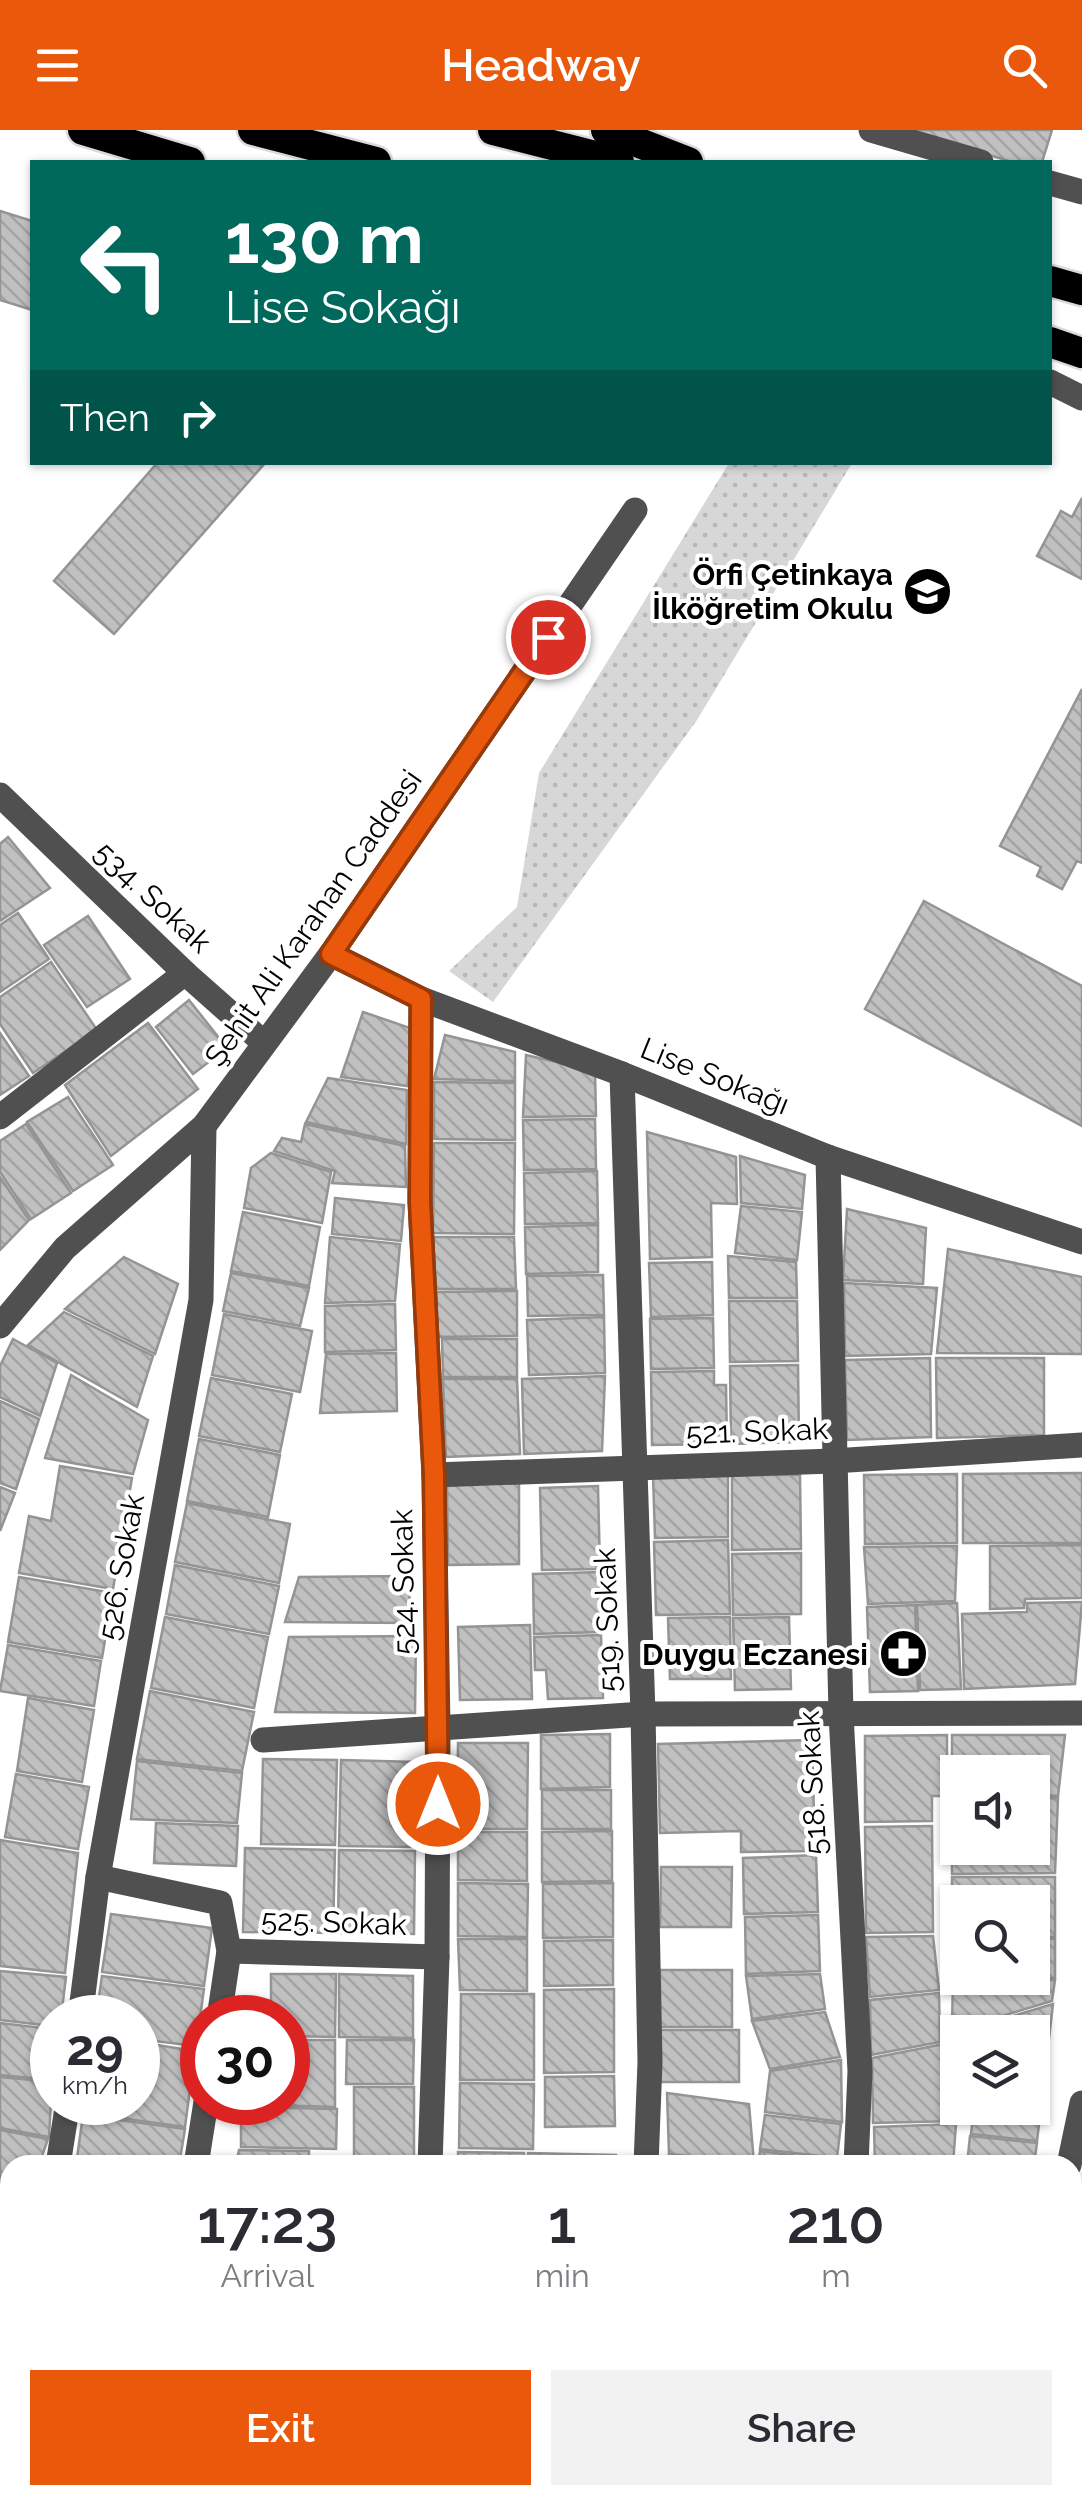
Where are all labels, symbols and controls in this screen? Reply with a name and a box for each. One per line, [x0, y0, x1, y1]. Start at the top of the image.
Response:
icon: menu [30, 38, 85, 93]
icon: search [997, 38, 1052, 93]
text: Headway [441, 39, 641, 92]
text: 130 m [225, 197, 424, 279]
icon: left [60, 200, 190, 330]
text: Lise Sokağı [225, 281, 461, 334]
icon: right [170, 390, 225, 445]
text: Then [60, 395, 150, 440]
place label: Örfi Çetinkaya İlköğretim Okulu [652, 557, 893, 626]
school or university icon: Örfi Çetinkaya İlköğretim Okulu [902, 565, 954, 617]
pin [506, 595, 591, 680]
icon: arrive [521, 610, 576, 665]
street label: Şehit Ali Karahan Caddesi [197, 763, 429, 1073]
street label: 534. Sokak [88, 834, 218, 960]
street label: Lise Sokağı [636, 1030, 794, 1122]
street label: 521. Sokak [685, 1411, 829, 1451]
street label: 526. Sokak [91, 1491, 151, 1643]
street label: 524. Sokak [384, 1509, 422, 1655]
street label: 519. Sokak [587, 1547, 627, 1693]
pharmacy icon: Duygu Eczanesi [877, 1628, 929, 1680]
place label: Duygu Eczanesi [642, 1637, 868, 1672]
street label: 518. Sokak [791, 1710, 833, 1856]
position arrow [386, 1752, 490, 1856]
map controls [940, 1755, 1050, 2125]
button: sound [940, 1755, 1050, 1865]
button: search [940, 1885, 1050, 1995]
street label: 525. Sokak [261, 1902, 408, 1942]
speed limit sign: 30 [180, 1995, 310, 2125]
button: layers [940, 2015, 1050, 2125]
text: 29 [66, 2018, 124, 2077]
text: km/h [62, 2070, 128, 2100]
text: 17:23 [197, 2187, 338, 2257]
text: 1 [548, 2187, 576, 2257]
text: 210 [787, 2187, 885, 2257]
text: Arrival [220, 2257, 314, 2294]
text: min [535, 2257, 590, 2294]
text: m [821, 2257, 851, 2294]
button: Exit [30, 2370, 531, 2485]
button: Share [551, 2370, 1052, 2485]

